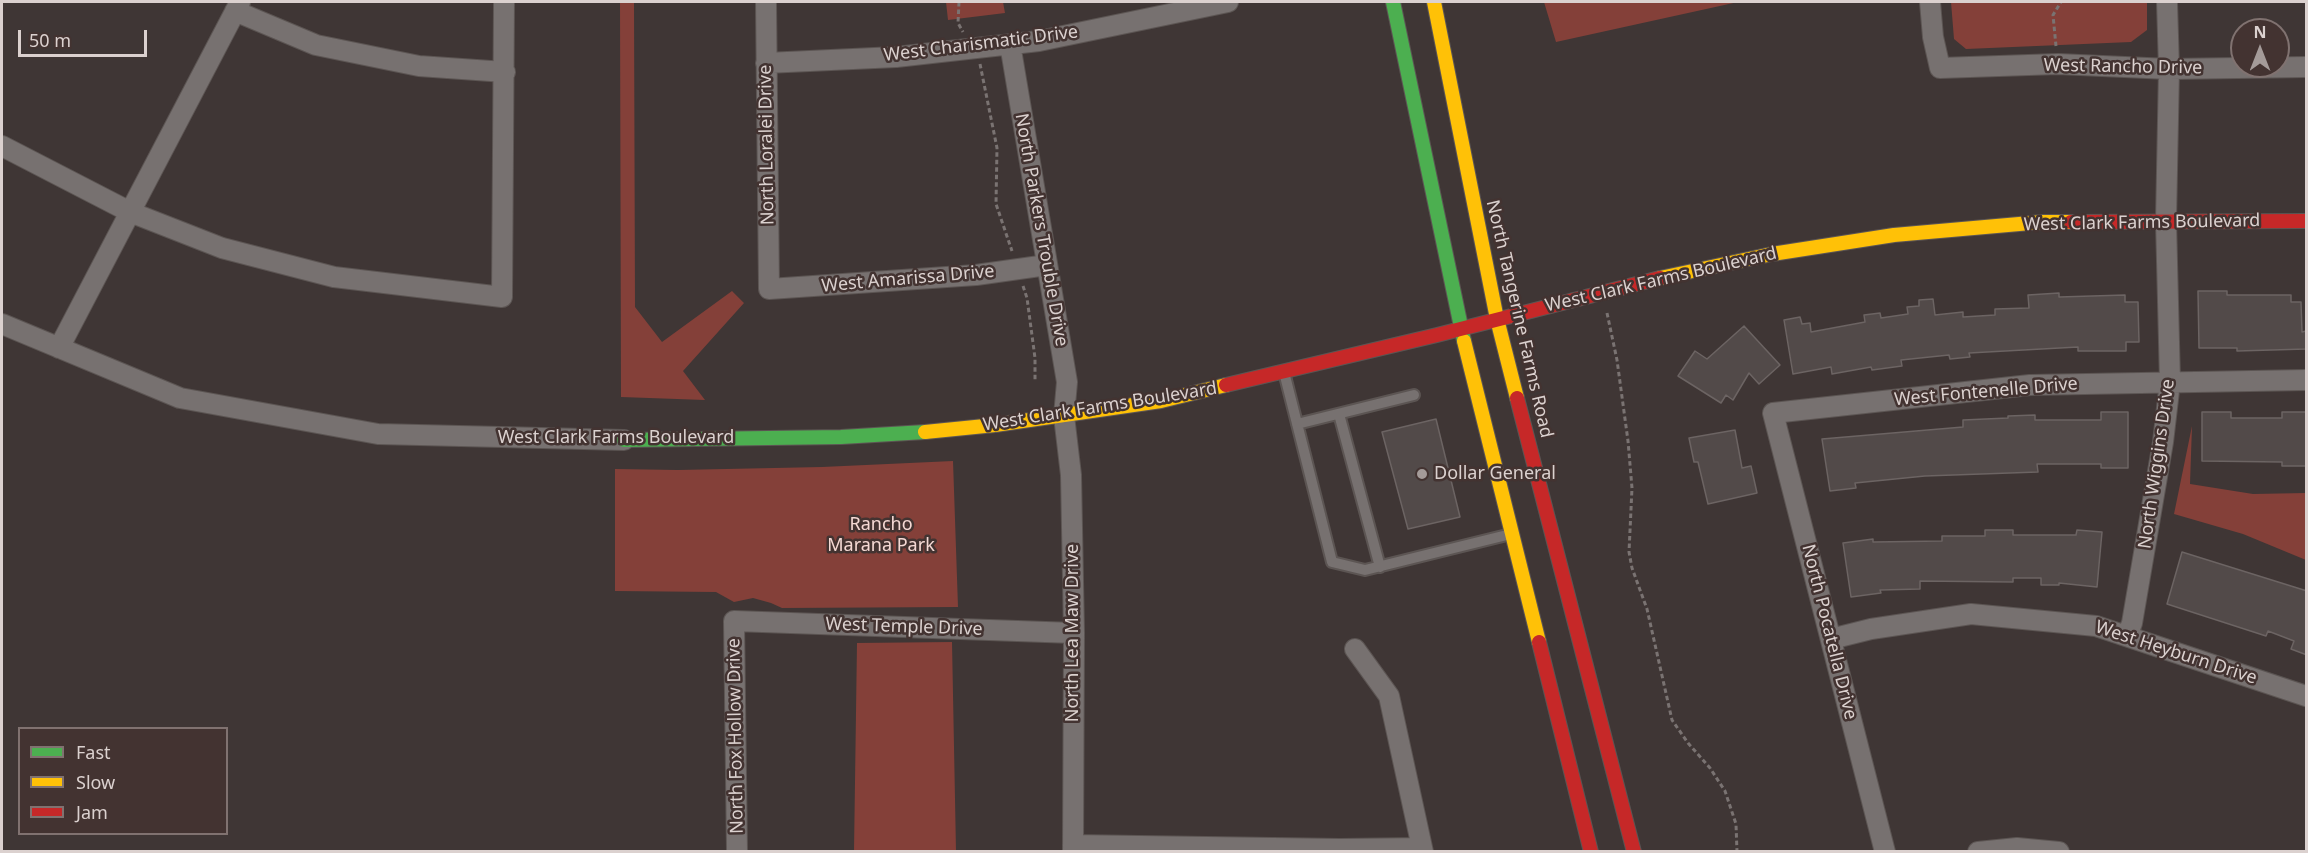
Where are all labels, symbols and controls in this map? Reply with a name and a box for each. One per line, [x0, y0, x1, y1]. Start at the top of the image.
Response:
scale bar [21, 18, 150, 56]
north arrow [2230, 18, 2290, 78]
street label: West Charismatic Drive [883, 21, 1079, 67]
text: N [2253, 21, 2267, 43]
text: 50 m [29, 28, 71, 52]
street label: West Rancho Drive [2044, 55, 2202, 79]
street label: North Loralei Drive [755, 65, 779, 225]
street label: North Parkers Trouble Drive [1010, 112, 1072, 348]
street label: North Tangerine Farms Road [1481, 198, 1557, 440]
street label: West Clark Farms Boulevard [2023, 210, 2261, 236]
street label: West Clark Farms Boulevard [1543, 243, 1779, 317]
street label: West Amarissa Drive [821, 261, 995, 297]
street label: West Fontenelle Drive [1893, 373, 2079, 411]
street label: West Clark Farms Boulevard [981, 378, 1219, 436]
street label: North Wiggins Drive [2134, 378, 2180, 550]
street label: West Clark Farms Boulevard [498, 427, 734, 449]
place label: Dollar General [1434, 463, 1556, 485]
marker: Dollar General [1415, 467, 1429, 481]
park label: Rancho Marana Park [827, 514, 935, 556]
street label: North Pocatella Drive [1797, 542, 1861, 722]
street label: North Lea Maw Drive [1062, 544, 1084, 722]
street label: West Temple Drive [825, 613, 983, 641]
street label: West Heyburn Drive [2092, 617, 2260, 689]
street label: North Fox Hollow Drive [723, 638, 749, 834]
legend [18, 727, 228, 835]
text: Fast [76, 740, 111, 764]
text: Slow [76, 770, 115, 794]
text: Jam [76, 800, 108, 824]

